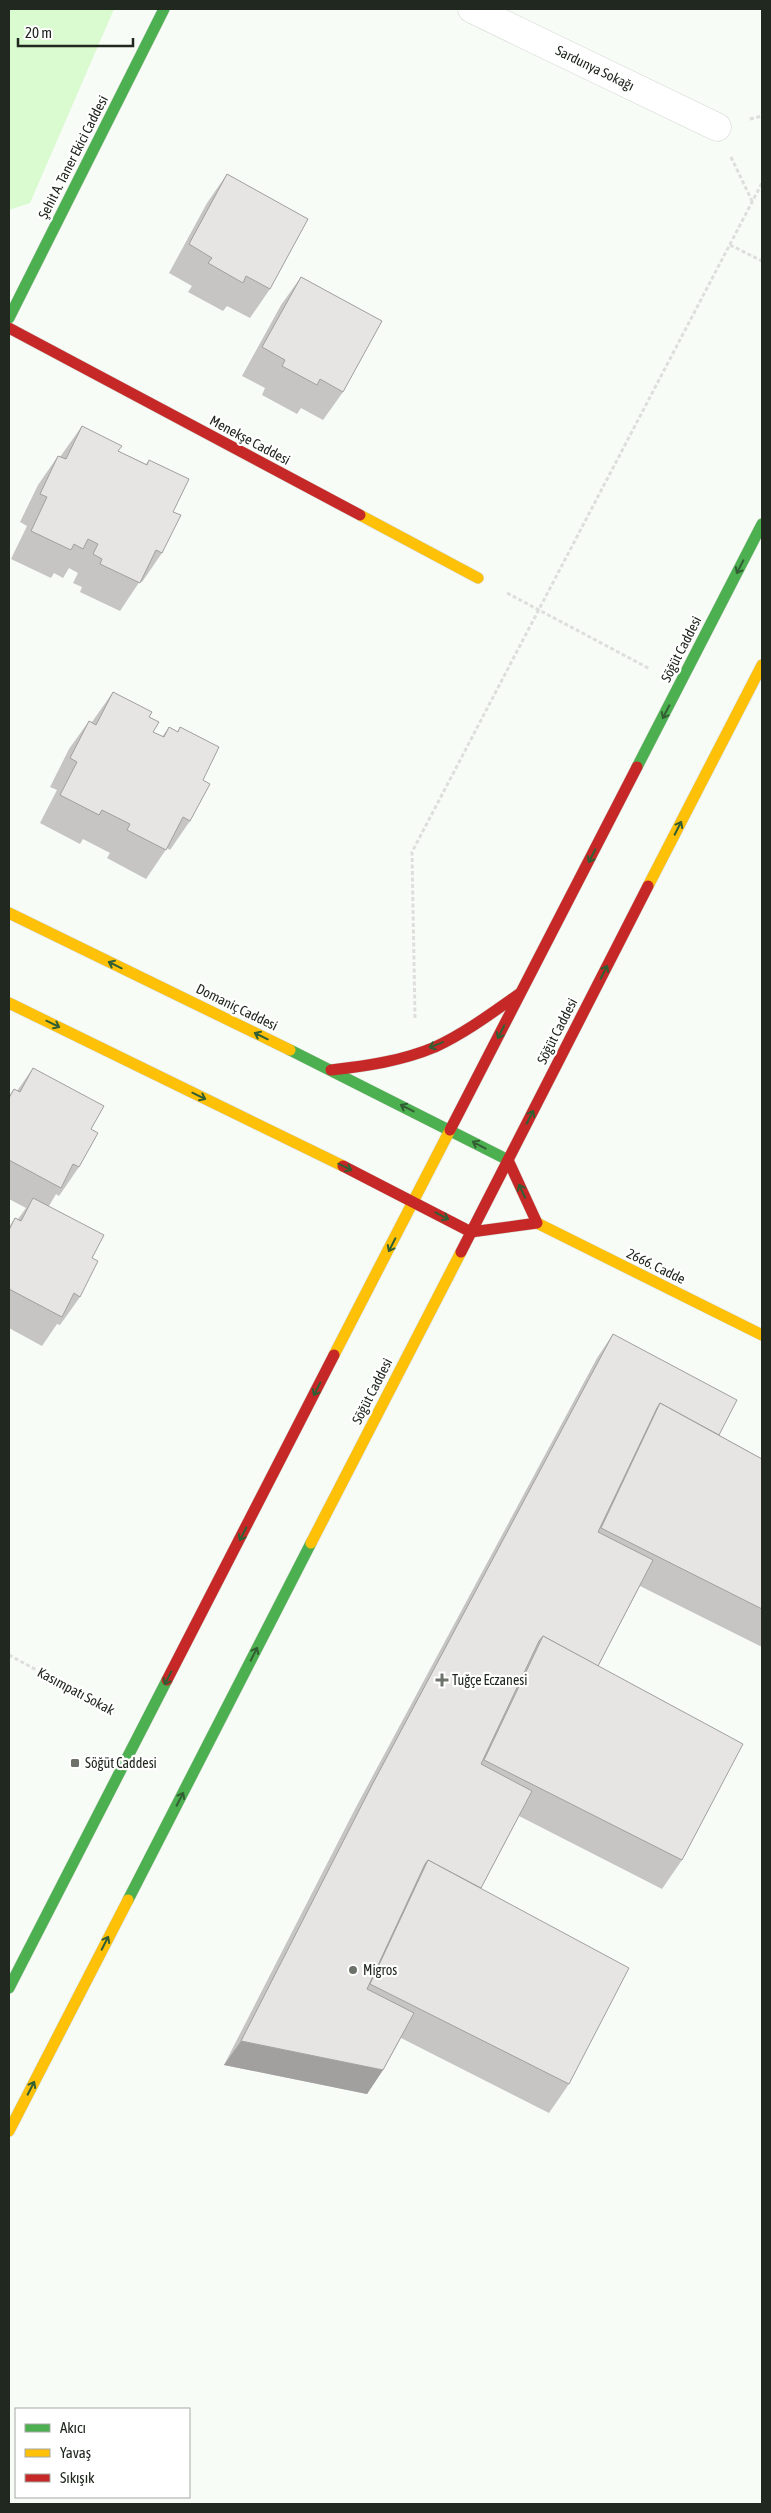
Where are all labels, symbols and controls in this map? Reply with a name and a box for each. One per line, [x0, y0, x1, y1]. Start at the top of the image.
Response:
scale bar [18, 15, 132, 47]
text: 20 m [25, 24, 52, 41]
street label: Sardunya Sokağı [553, 42, 637, 94]
street label: Şehit A. Taner Ekici Caddesi [35, 93, 111, 221]
street label: Menekşe Caddesi [207, 412, 293, 468]
one-way arrow [735, 560, 745, 575]
street label: Söğüt Caddesi [658, 613, 704, 685]
one-way arrow [661, 704, 670, 719]
one-way arrow [674, 821, 683, 836]
one-way arrow [587, 849, 597, 864]
one-way arrow [108, 960, 123, 970]
one-way arrow [600, 965, 609, 980]
street label: Domaniç Caddesi [194, 980, 280, 1034]
street label: Söğüt Caddesi [534, 995, 580, 1067]
one-way arrow [45, 1019, 60, 1029]
one-way arrow [496, 1024, 505, 1039]
one-way arrow [254, 1031, 269, 1041]
one-way arrow [429, 1042, 444, 1051]
one-way arrow [191, 1091, 206, 1101]
one-way arrow [400, 1103, 415, 1112]
one-way arrow [526, 1110, 535, 1125]
one-way arrow [472, 1140, 487, 1149]
one-way arrow [337, 1162, 352, 1172]
one-way arrow [516, 1184, 526, 1199]
one-way arrow [435, 1212, 449, 1222]
one-way arrow [387, 1237, 397, 1252]
street label: 2666. Cadde [624, 1245, 688, 1287]
street label: Söğüt Caddesi [349, 1355, 395, 1427]
one-way arrow [312, 1381, 321, 1396]
one-way arrow [238, 1526, 248, 1541]
one-way arrow [250, 1647, 259, 1662]
street label: Kasımpatı Sokak [35, 1664, 117, 1718]
one-way arrow [163, 1670, 172, 1685]
place label: Tuğçe Eczanesi [452, 1672, 527, 1688]
marker: Tuğçe Eczanesi [436, 1674, 448, 1686]
place label: Söğüt Caddesi [85, 1755, 157, 1771]
marker: Söğüt Caddesi [69, 1757, 81, 1769]
one-way arrow [176, 1792, 185, 1807]
one-way arrow [100, 1936, 110, 1951]
place label: Migros [363, 1962, 397, 1978]
marker: Migros [347, 1964, 359, 1976]
one-way arrow [27, 2081, 36, 2096]
legend [15, 2408, 190, 2498]
text: Akıcı [60, 2419, 86, 2436]
text: Yavaş [60, 2444, 91, 2461]
text: Sıkışık [60, 2469, 95, 2486]

